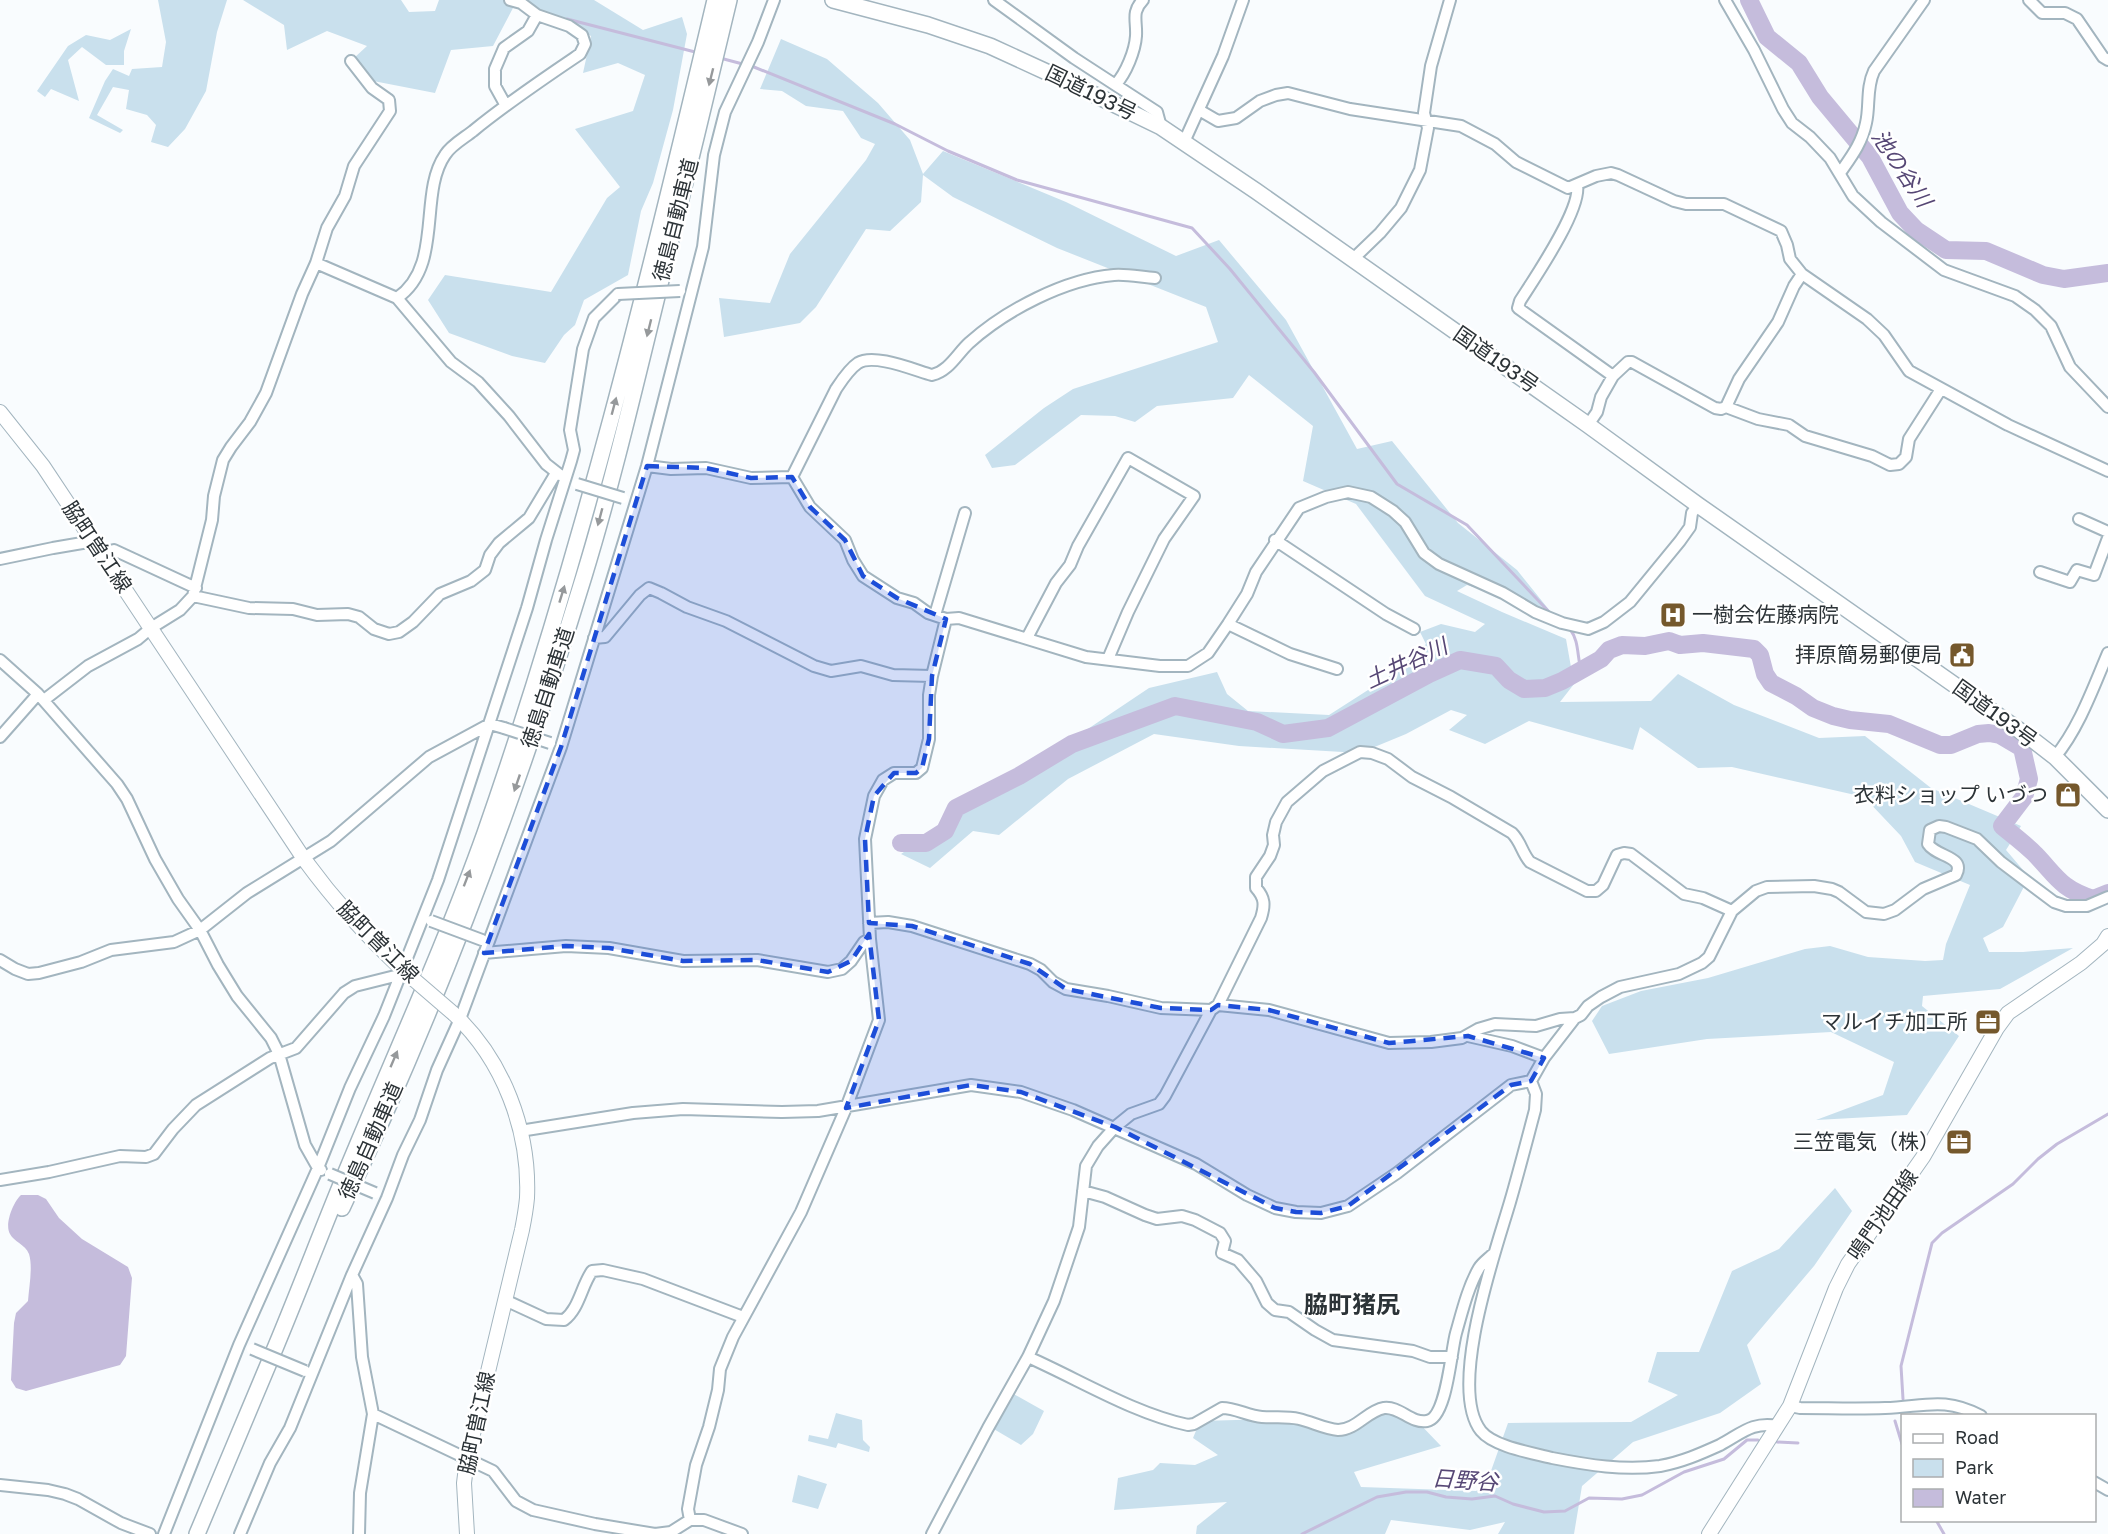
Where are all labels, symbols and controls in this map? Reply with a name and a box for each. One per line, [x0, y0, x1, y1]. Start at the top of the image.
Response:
street label: 国道193号 [1042, 59, 1141, 125]
one-way arrow [705, 68, 715, 86]
water label: 池の谷川 [1867, 124, 1939, 213]
street label: 徳島自動車道 [647, 155, 703, 284]
one-way arrow [644, 319, 654, 337]
street label: 国道193号 [1449, 320, 1544, 398]
one-way arrow [610, 397, 620, 415]
street label: 脇町曽江線 [58, 496, 138, 597]
one-way arrow [595, 507, 605, 526]
one-way arrow [558, 585, 567, 603]
hospital icon: 一樹会佐藤病院 [1658, 600, 1688, 630]
place label: 一樹会佐藤病院 [1692, 601, 1839, 627]
street label: 徳島自動車道 [515, 624, 579, 752]
water label: 土井谷川 [1360, 631, 1453, 693]
public building icon: 拝原簡易郵便局 [1947, 640, 1977, 670]
place label: 拝原簡易郵便局 [1795, 641, 1942, 667]
street label: 国道193号 [1948, 674, 2043, 753]
one-way arrow [511, 774, 521, 792]
shop icon: 衣料ショップ いづつ [2053, 780, 2083, 810]
place label: 衣料ショップ いづつ [1854, 781, 2048, 807]
one-way arrow [463, 869, 473, 887]
street label: 脇町曽江線 [332, 895, 425, 988]
office icon: マルイチ加工所 [1973, 1007, 2003, 1037]
place label: マルイチ加工所 [1821, 1008, 1968, 1034]
one-way arrow [389, 1049, 399, 1067]
street label: 徳島自動車道 [333, 1078, 408, 1203]
office icon: 三笠電気（株） [1944, 1127, 1974, 1157]
place label: 三笠電気（株） [1793, 1128, 1940, 1154]
street label: 鳴門池田線 [1841, 1164, 1923, 1265]
district label: 脇町猪尻 [1304, 1289, 1400, 1318]
street label: 脇町曽江線 [452, 1369, 500, 1477]
legend [1901, 1414, 2096, 1522]
text: Road [1955, 1426, 1999, 1448]
text: Park [1955, 1456, 1994, 1478]
water label: 日野谷 [1431, 1464, 1501, 1495]
text: Water [1955, 1486, 2006, 1508]

